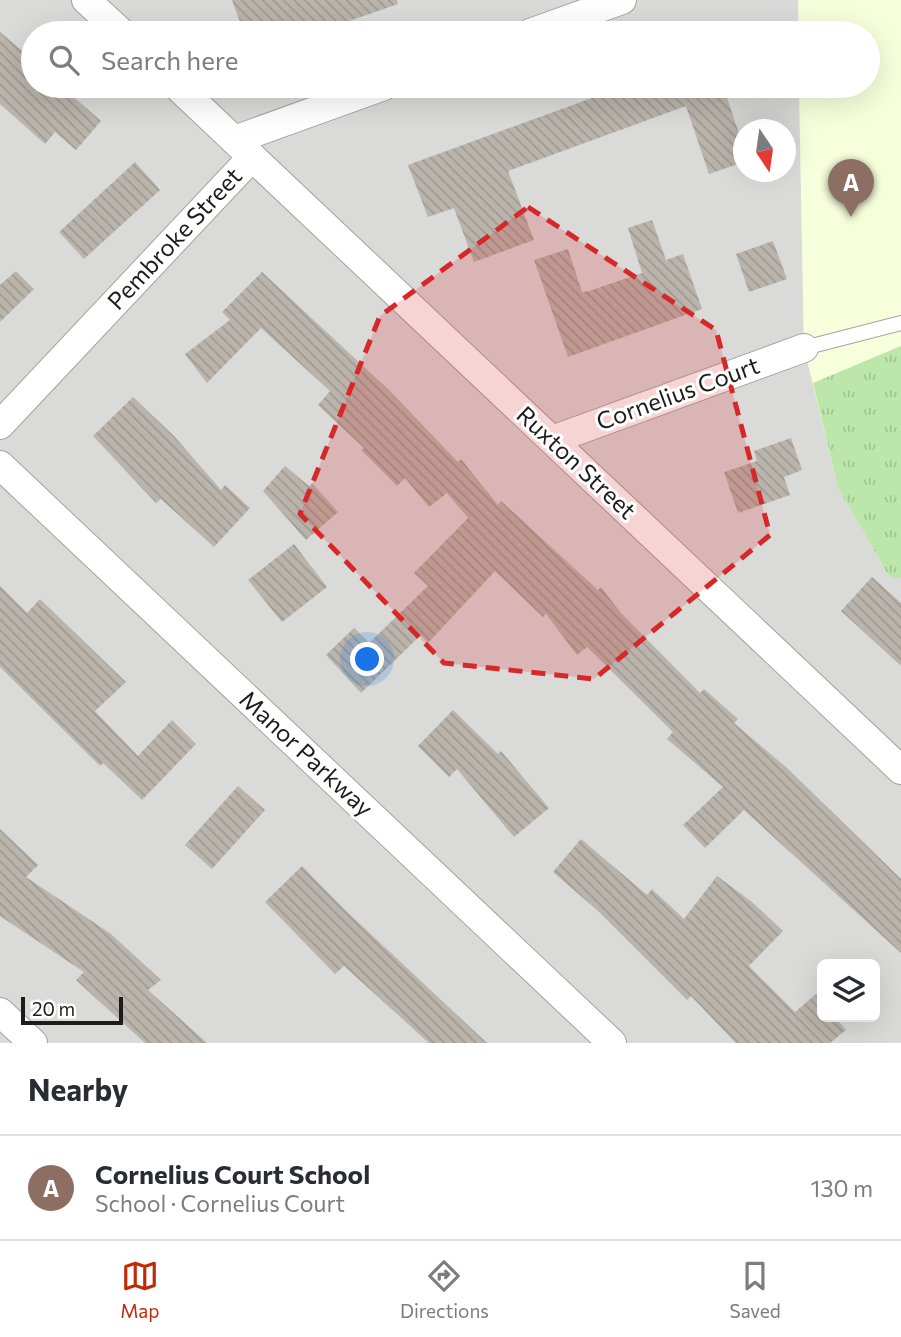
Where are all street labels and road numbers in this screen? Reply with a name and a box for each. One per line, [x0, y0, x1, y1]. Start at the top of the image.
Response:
street label: Pembroke Street [101, 161, 247, 315]
street label: Cornelius Court [592, 350, 763, 436]
street label: Ruxton Street [511, 399, 643, 525]
street label: Manor Parkway [234, 684, 380, 822]

